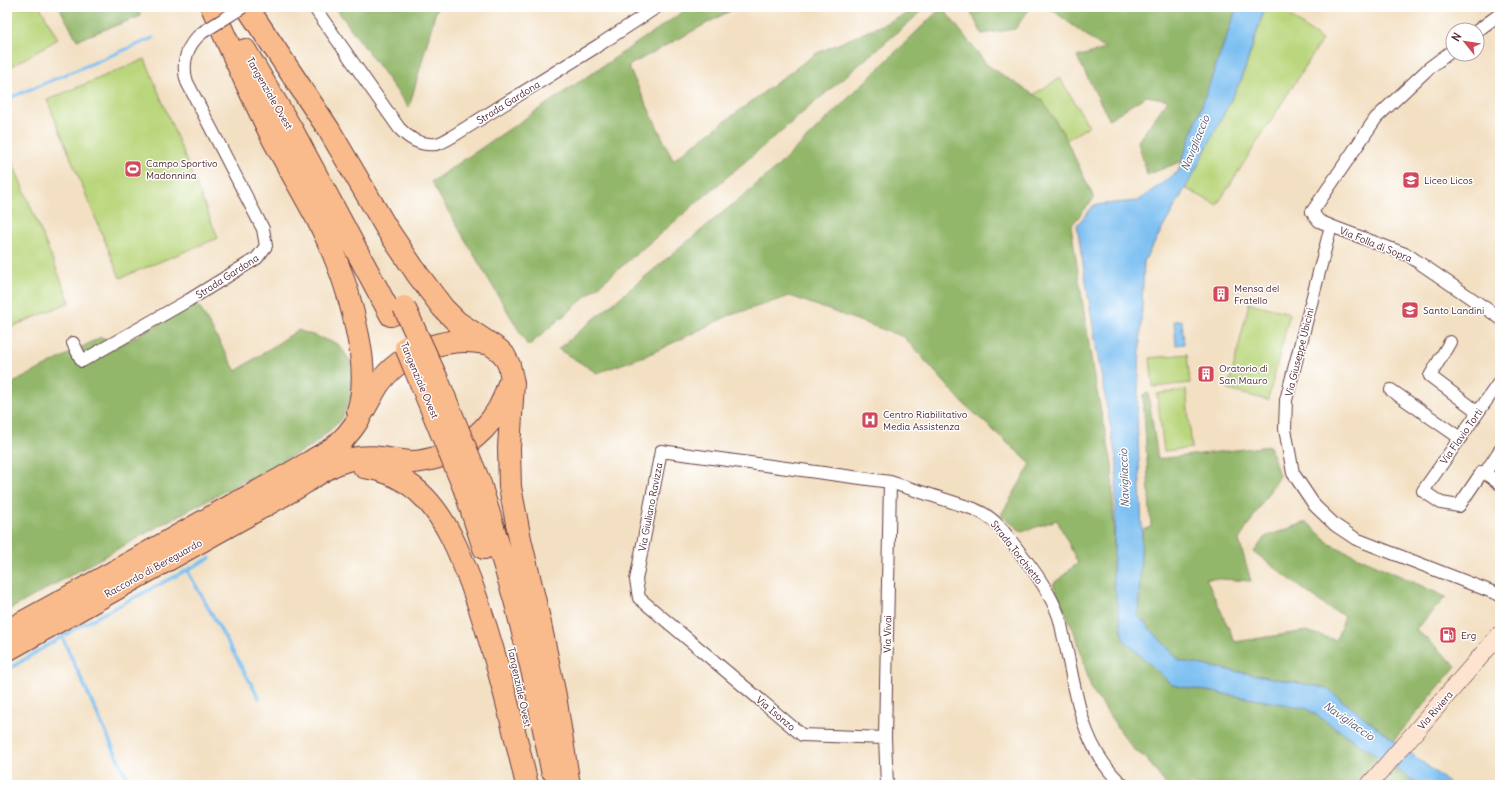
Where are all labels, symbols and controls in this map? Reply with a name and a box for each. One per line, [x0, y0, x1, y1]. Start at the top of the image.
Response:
north arrow [1445, 22, 1485, 62]
text: N [1448, 30, 1464, 44]
street label: Tangenziale Ovest [244, 55, 296, 132]
street label: Strada Gardona [474, 78, 543, 127]
water label: Navigliaccio [1178, 112, 1213, 173]
place label: Campo Sportivo Madonnina [146, 157, 218, 182]
sports icon: Campo Sportivo Madonnina [123, 159, 143, 179]
school or university icon: Liceo Licos [1401, 170, 1421, 190]
place label: Liceo Licos [1424, 174, 1473, 187]
street label: Via Folla di Sopra [1338, 224, 1414, 265]
street label: Strada Gardona [193, 251, 261, 302]
place label: Mensa del Fratello [1234, 282, 1279, 307]
building icon: Mensa del Fratello [1211, 284, 1231, 304]
school or university icon: Santo Landini [1400, 300, 1420, 320]
place label: Santo Landini [1423, 304, 1484, 317]
street label: Via Giuseppe Ubicini [1282, 306, 1317, 398]
street label: Tangenziale Ovest [398, 340, 442, 421]
place label: Oratorio di San Mauro [1219, 362, 1268, 387]
building icon: Oratorio di San Mauro [1196, 364, 1216, 384]
street label: Via Flavio Torti [1437, 406, 1485, 467]
place label: Centro Riabilitativo Media Assistenza [883, 408, 968, 433]
hospital icon: Centro Riabilitativo Media Assistenza [860, 410, 880, 430]
water label: Navigliaccio [1116, 448, 1132, 508]
street label: Via Giuliano Ravizza [636, 461, 666, 553]
street label: Strada Torchietto [988, 518, 1046, 587]
street label: Raccordo di Bereguardo [102, 536, 205, 601]
street label: Via Vivai [881, 615, 894, 653]
fuel station icon: Erg [1438, 625, 1458, 645]
place label: Erg [1461, 629, 1476, 642]
street label: Tangenziale Ovest [505, 646, 534, 729]
street label: Via Riviera [1415, 688, 1456, 732]
street label: Via Isonzo [753, 693, 798, 734]
water label: Navigliaccio [1321, 698, 1378, 744]

